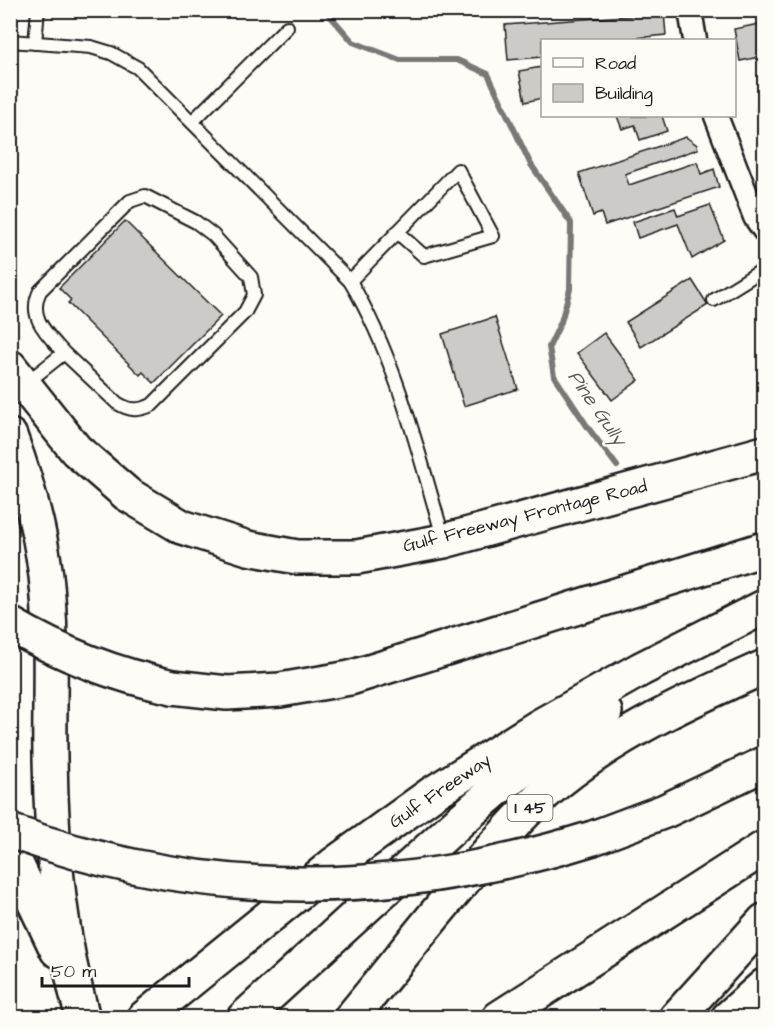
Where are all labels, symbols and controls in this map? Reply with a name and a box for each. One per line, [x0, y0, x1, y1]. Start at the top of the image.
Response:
legend [541, 39, 736, 117]
text: Road [595, 51, 636, 76]
text: Building [595, 81, 653, 107]
water label: Pine Gully [560, 365, 634, 453]
street label: Gulf Freeway Frontage Road [400, 474, 650, 559]
street label: Gulf Freeway [384, 748, 496, 835]
road number: I 45 [508, 795, 552, 821]
scale bar [42, 950, 189, 988]
text: 50 m [51, 959, 96, 984]

